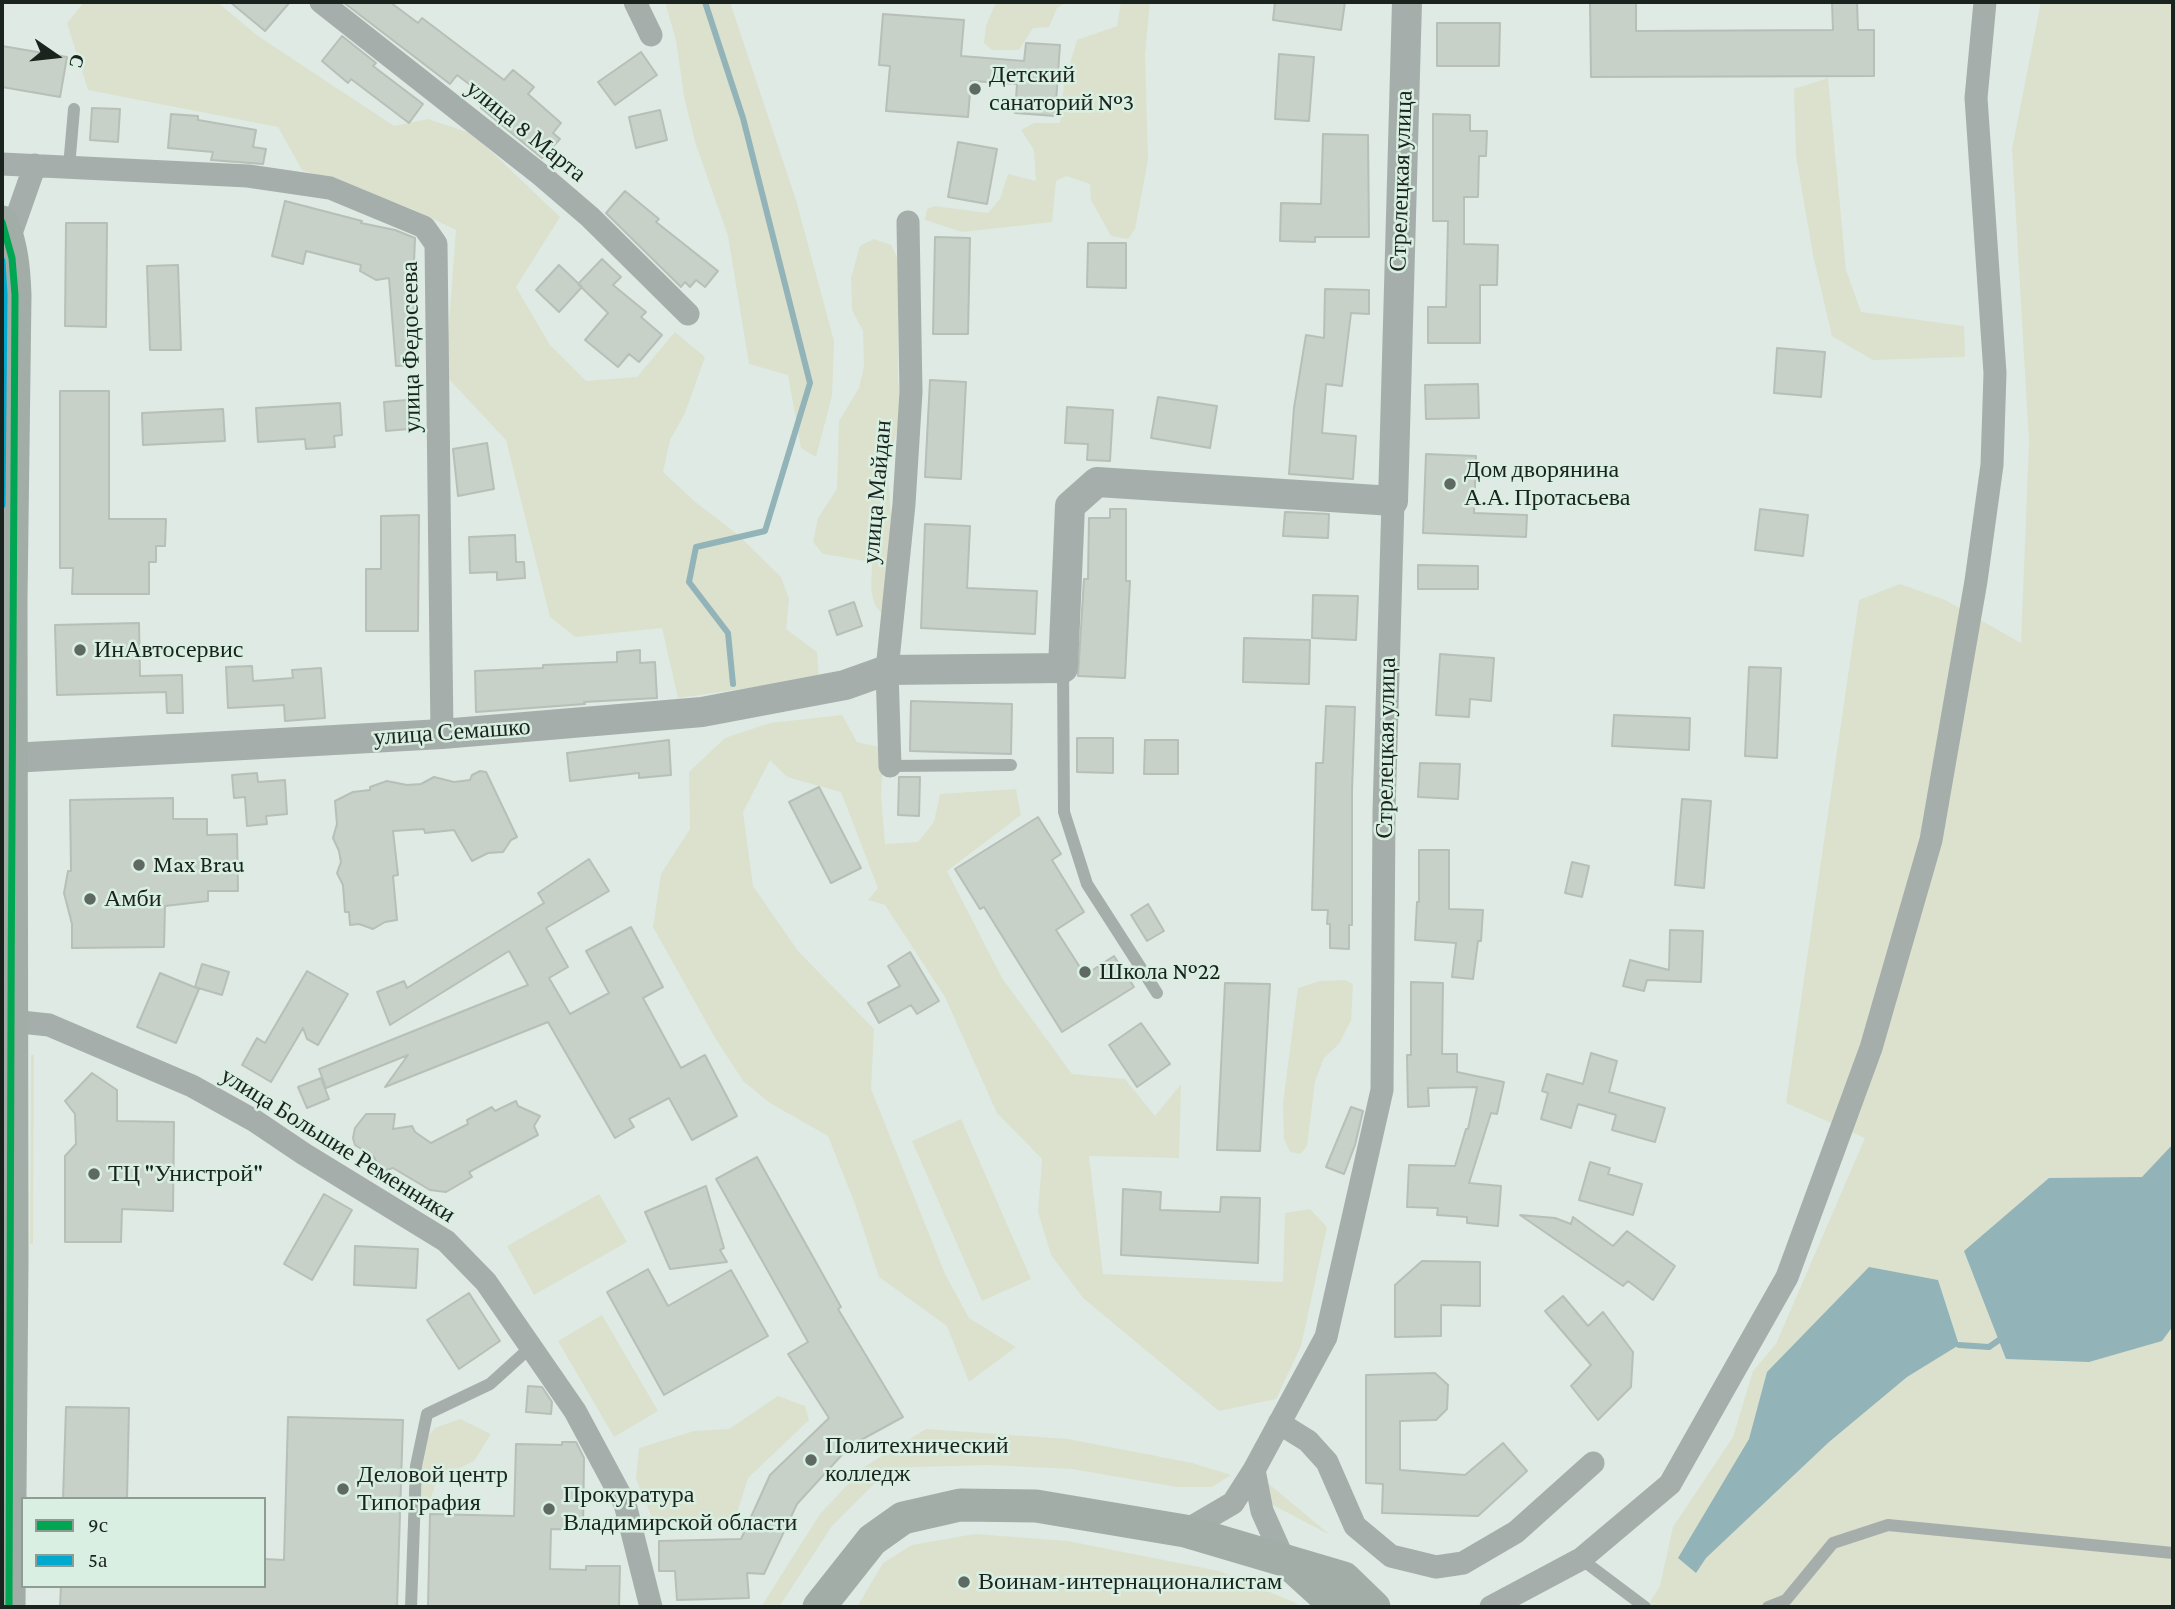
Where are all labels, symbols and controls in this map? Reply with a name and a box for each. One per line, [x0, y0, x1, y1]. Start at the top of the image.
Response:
north arrow [21, 21, 91, 91]
text: С [65, 52, 89, 70]
place label: Детский санаторий №3 [989, 61, 1134, 117]
street label: улица 8 Марта [460, 74, 592, 188]
marker: Детский санаторий №3 [967, 81, 983, 97]
street label: Стрелецкая улица [1383, 90, 1419, 272]
street label: улица Федосеева [395, 261, 427, 433]
street label: улица Майдан [856, 419, 898, 565]
place label: Дом дворянина А.А. Протасьева [1464, 456, 1630, 512]
marker: Дом дворянина А.А. Протасьева [1442, 476, 1458, 492]
place label: ИнАвтосервис [94, 636, 243, 664]
marker: ИнАвтосервис [72, 642, 88, 658]
street label: Стрелецкая улица [1370, 657, 1402, 839]
street label: улица Семашко [373, 712, 531, 752]
place label: Max Brau [153, 851, 245, 879]
marker: Max Brau [131, 857, 147, 873]
place label: Амби [104, 885, 162, 913]
marker: Амби [82, 891, 98, 907]
place label: Школа №22 [1099, 958, 1220, 986]
marker: Школа №22 [1077, 964, 1093, 980]
street label: улица Большие Ременники [215, 1061, 461, 1229]
place label: ТЦ "Унистрой" [108, 1160, 263, 1188]
marker: ТЦ "Унистрой" [86, 1166, 102, 1182]
place label: Политехнический колледж [825, 1432, 1009, 1488]
marker: Политехнический колледж [803, 1452, 819, 1468]
place label: Деловой центр Типография [357, 1461, 508, 1517]
marker: Деловой центр Типография [335, 1481, 351, 1497]
place label: Прокуратура Владимирской области [563, 1481, 797, 1537]
legend [21, 1497, 266, 1588]
marker: Прокуратура Владимирской области [541, 1501, 557, 1517]
text: 9с [88, 1513, 108, 1537]
text: 5а [88, 1548, 107, 1572]
place label: Воинам-интернационалистам [978, 1568, 1282, 1596]
marker: Воинам-интернационалистам [956, 1574, 972, 1590]

